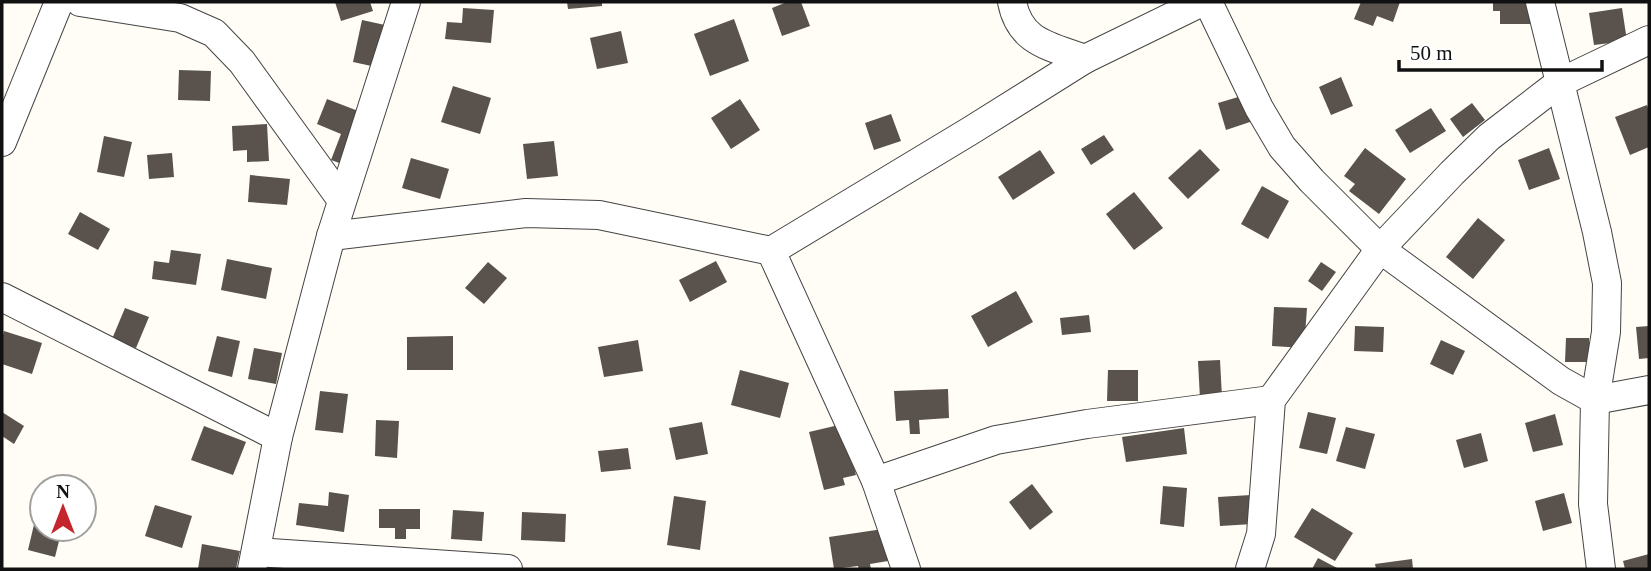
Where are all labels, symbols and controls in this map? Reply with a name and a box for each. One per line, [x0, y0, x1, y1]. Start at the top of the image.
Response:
scale bar [1399, 28, 1602, 72]
text: 50 m [1410, 41, 1453, 65]
north arrow [28, 473, 98, 543]
text: N [56, 481, 70, 502]

